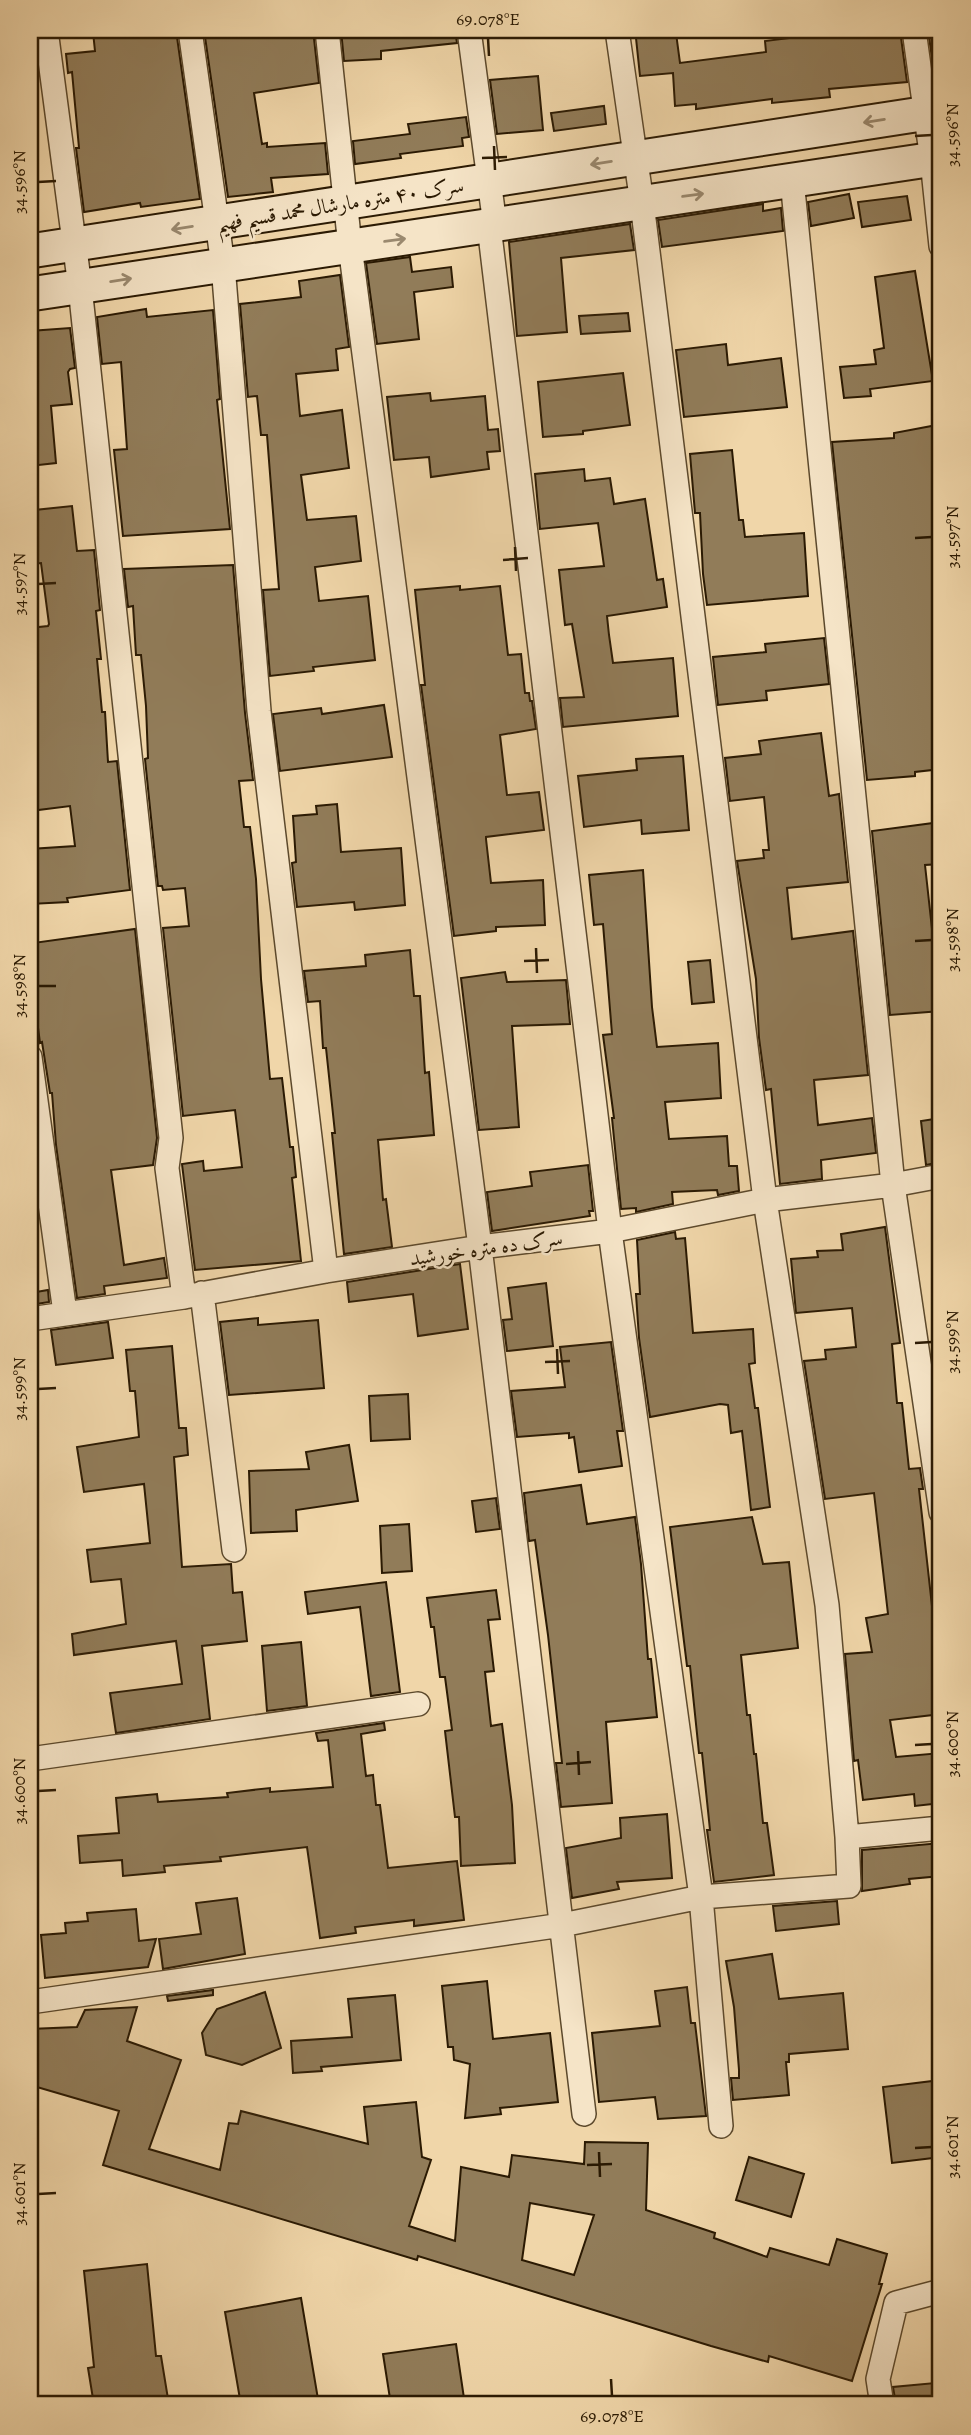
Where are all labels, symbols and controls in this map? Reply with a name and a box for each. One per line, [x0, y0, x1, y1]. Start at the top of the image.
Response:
text: 69.078°E [456, 7, 520, 31]
text: 34.596°N [940, 103, 964, 167]
one-way arrow [863, 115, 886, 128]
text: 34.596°N [7, 150, 31, 214]
one-way arrow [590, 157, 612, 170]
street label: سرک ۴۰ متره مارشال محمد قسیم فهیم [214, 171, 467, 244]
one-way arrow [681, 188, 704, 201]
one-way arrow [171, 222, 194, 235]
one-way arrow [383, 233, 406, 246]
one-way arrow [110, 273, 132, 286]
text: 34.597°N [940, 505, 964, 569]
text: 34.597°N [7, 552, 31, 616]
text: 34.598°N [940, 908, 964, 972]
text: 34.598°N [7, 954, 31, 1018]
street label: سرک ده متره خورشید [408, 1223, 564, 1273]
text: 34.599°N [940, 1310, 964, 1374]
text: 34.599°N [7, 1357, 31, 1421]
text: 34.600°N [940, 1710, 964, 1778]
text: 34.600°N [7, 1757, 31, 1825]
text: 34.601°N [940, 2115, 964, 2179]
text: 34.601°N [7, 2162, 31, 2226]
text: 69.078°E [580, 2404, 644, 2428]

